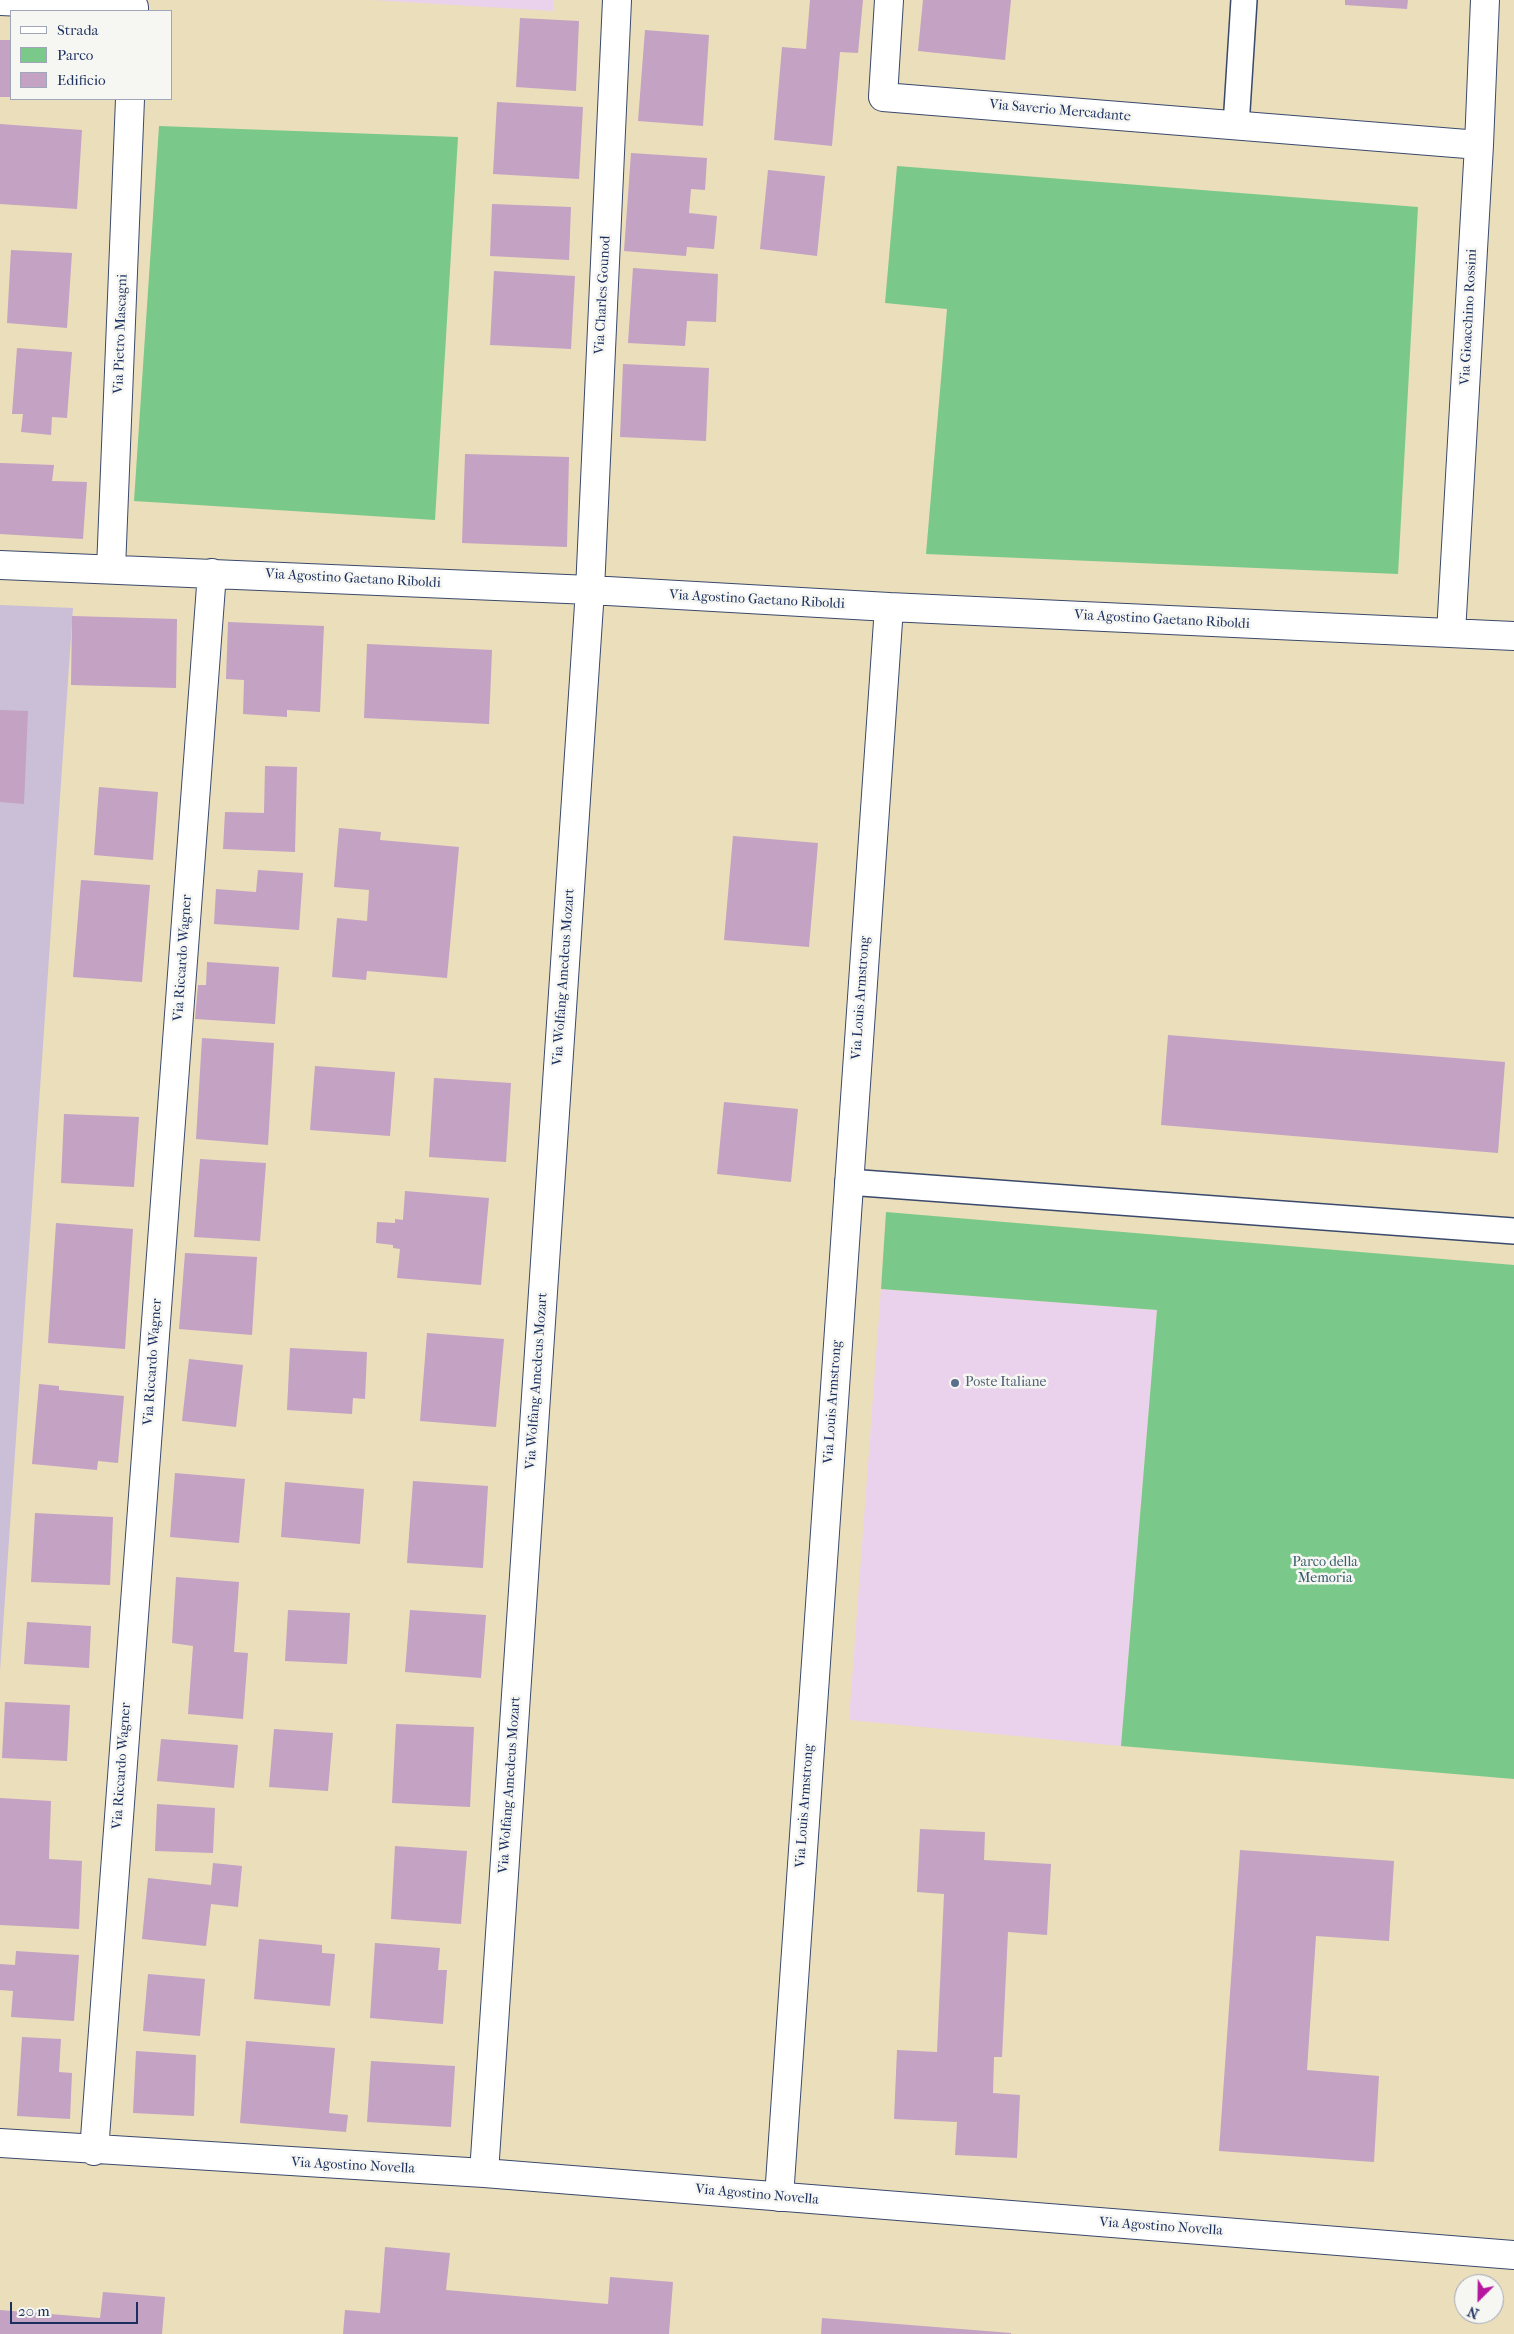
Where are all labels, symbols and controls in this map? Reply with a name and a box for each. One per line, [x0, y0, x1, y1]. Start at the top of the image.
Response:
legend [10, 10, 172, 100]
text: Strada [57, 21, 99, 39]
text: Parco [57, 46, 93, 64]
text: Edificio [57, 71, 106, 89]
street label: Via Saverio Mercadante [989, 96, 1131, 126]
street label: Via Charles Gounod [592, 235, 614, 355]
street label: Via Gioacchino Rossini [1457, 248, 1481, 386]
street label: Via Pietro Mascagni [111, 274, 131, 394]
street label: Via Agostino Gaetano Riboldi [265, 566, 441, 592]
street label: Via Agostino Gaetano Riboldi [669, 587, 845, 613]
street label: Via Agostino Gaetano Riboldi [1074, 607, 1250, 633]
street label: Via Wolfang Amedeus Mozart [549, 888, 579, 1066]
street label: Via Riccardo Wagner [170, 894, 196, 1022]
street label: Via Louis Armstrong [848, 936, 874, 1060]
street label: Via Wolfang Amedeus Mozart [522, 1292, 552, 1470]
street label: Via Riccardo Wagner [140, 1298, 166, 1426]
street label: Via Louis Armstrong [820, 1340, 846, 1464]
place label: Poste Italiane [965, 1375, 1047, 1391]
marker: Poste Italiane [949, 1377, 961, 1389]
park label: Parco della Memoria [1292, 1555, 1358, 1588]
street label: Via Wolfang Amedeus Mozart [495, 1696, 525, 1874]
street label: Via Riccardo Wagner [109, 1702, 135, 1830]
street label: Via Louis Armstrong [792, 1744, 818, 1868]
street label: Via Agostino Novella [291, 2154, 415, 2178]
street label: Via Agostino Novella [695, 2181, 819, 2209]
street label: Via Agostino Novella [1099, 2214, 1223, 2240]
north arrow [1454, 2274, 1504, 2324]
scale bar [12, 2292, 140, 2324]
text: 20 m [18, 2302, 50, 2320]
text: N [1465, 2302, 1482, 2322]

